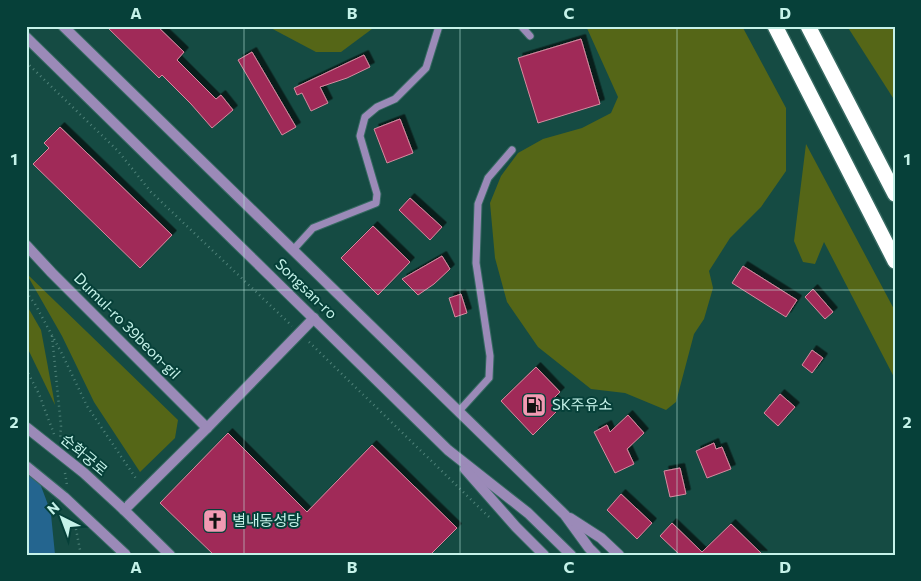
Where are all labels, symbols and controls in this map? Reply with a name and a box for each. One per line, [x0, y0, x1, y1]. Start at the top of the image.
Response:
text: A [130, 3, 142, 22]
text: B [347, 3, 358, 22]
text: C [564, 3, 575, 22]
text: D [779, 3, 791, 22]
text: 1 [10, 149, 18, 168]
text: 1 [903, 149, 911, 168]
street label: Songsan-ro [272, 254, 341, 322]
street label: Dumul-ro 39beon-gil [71, 268, 185, 382]
fuel station icon: SK주유소 [521, 392, 547, 418]
place label: SK주유소 [552, 395, 612, 413]
text: 2 [9, 412, 19, 431]
text: 2 [902, 412, 912, 431]
street label: 순화궁로 [58, 430, 112, 479]
north arrow [38, 494, 88, 544]
text: N [43, 498, 63, 518]
church icon: 별내동성당 [202, 508, 228, 534]
place label: 별내동성당 [232, 511, 301, 529]
text: A [130, 557, 142, 576]
text: B [347, 557, 358, 576]
text: C [564, 557, 575, 576]
text: D [779, 557, 791, 576]

